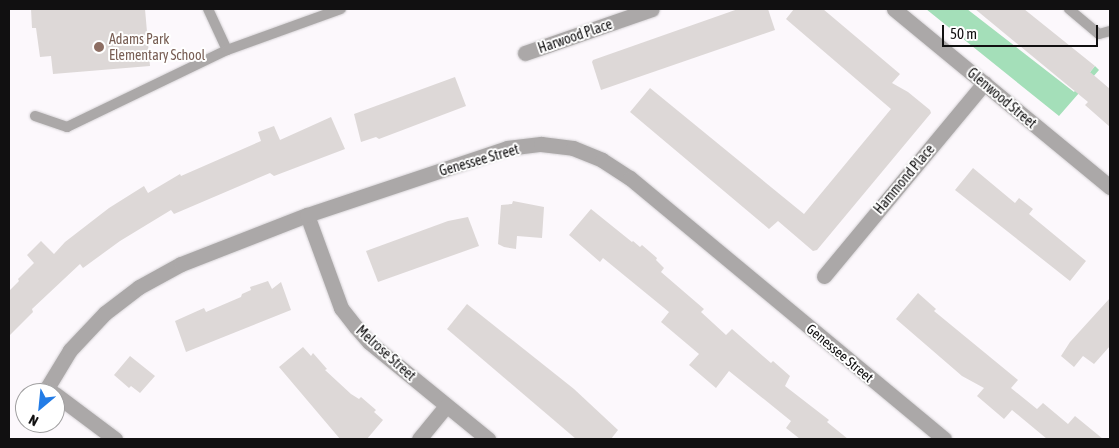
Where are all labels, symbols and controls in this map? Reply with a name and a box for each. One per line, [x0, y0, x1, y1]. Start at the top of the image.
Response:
street label: Harwood Place [536, 15, 614, 57]
scale bar [944, 15, 1100, 47]
text: 50 m [950, 25, 977, 42]
place label: Adams Park Elementary School [109, 31, 205, 64]
marker: Adams Park Elementary School [93, 41, 105, 53]
street label: Glenwood Street [964, 64, 1040, 132]
street label: Genessee Street [437, 141, 521, 179]
street label: Hammond Place [870, 141, 938, 217]
street label: Genessee Street [803, 320, 877, 386]
street label: Melrose Street [353, 322, 419, 384]
north arrow [15, 383, 65, 433]
text: N [26, 411, 41, 429]

